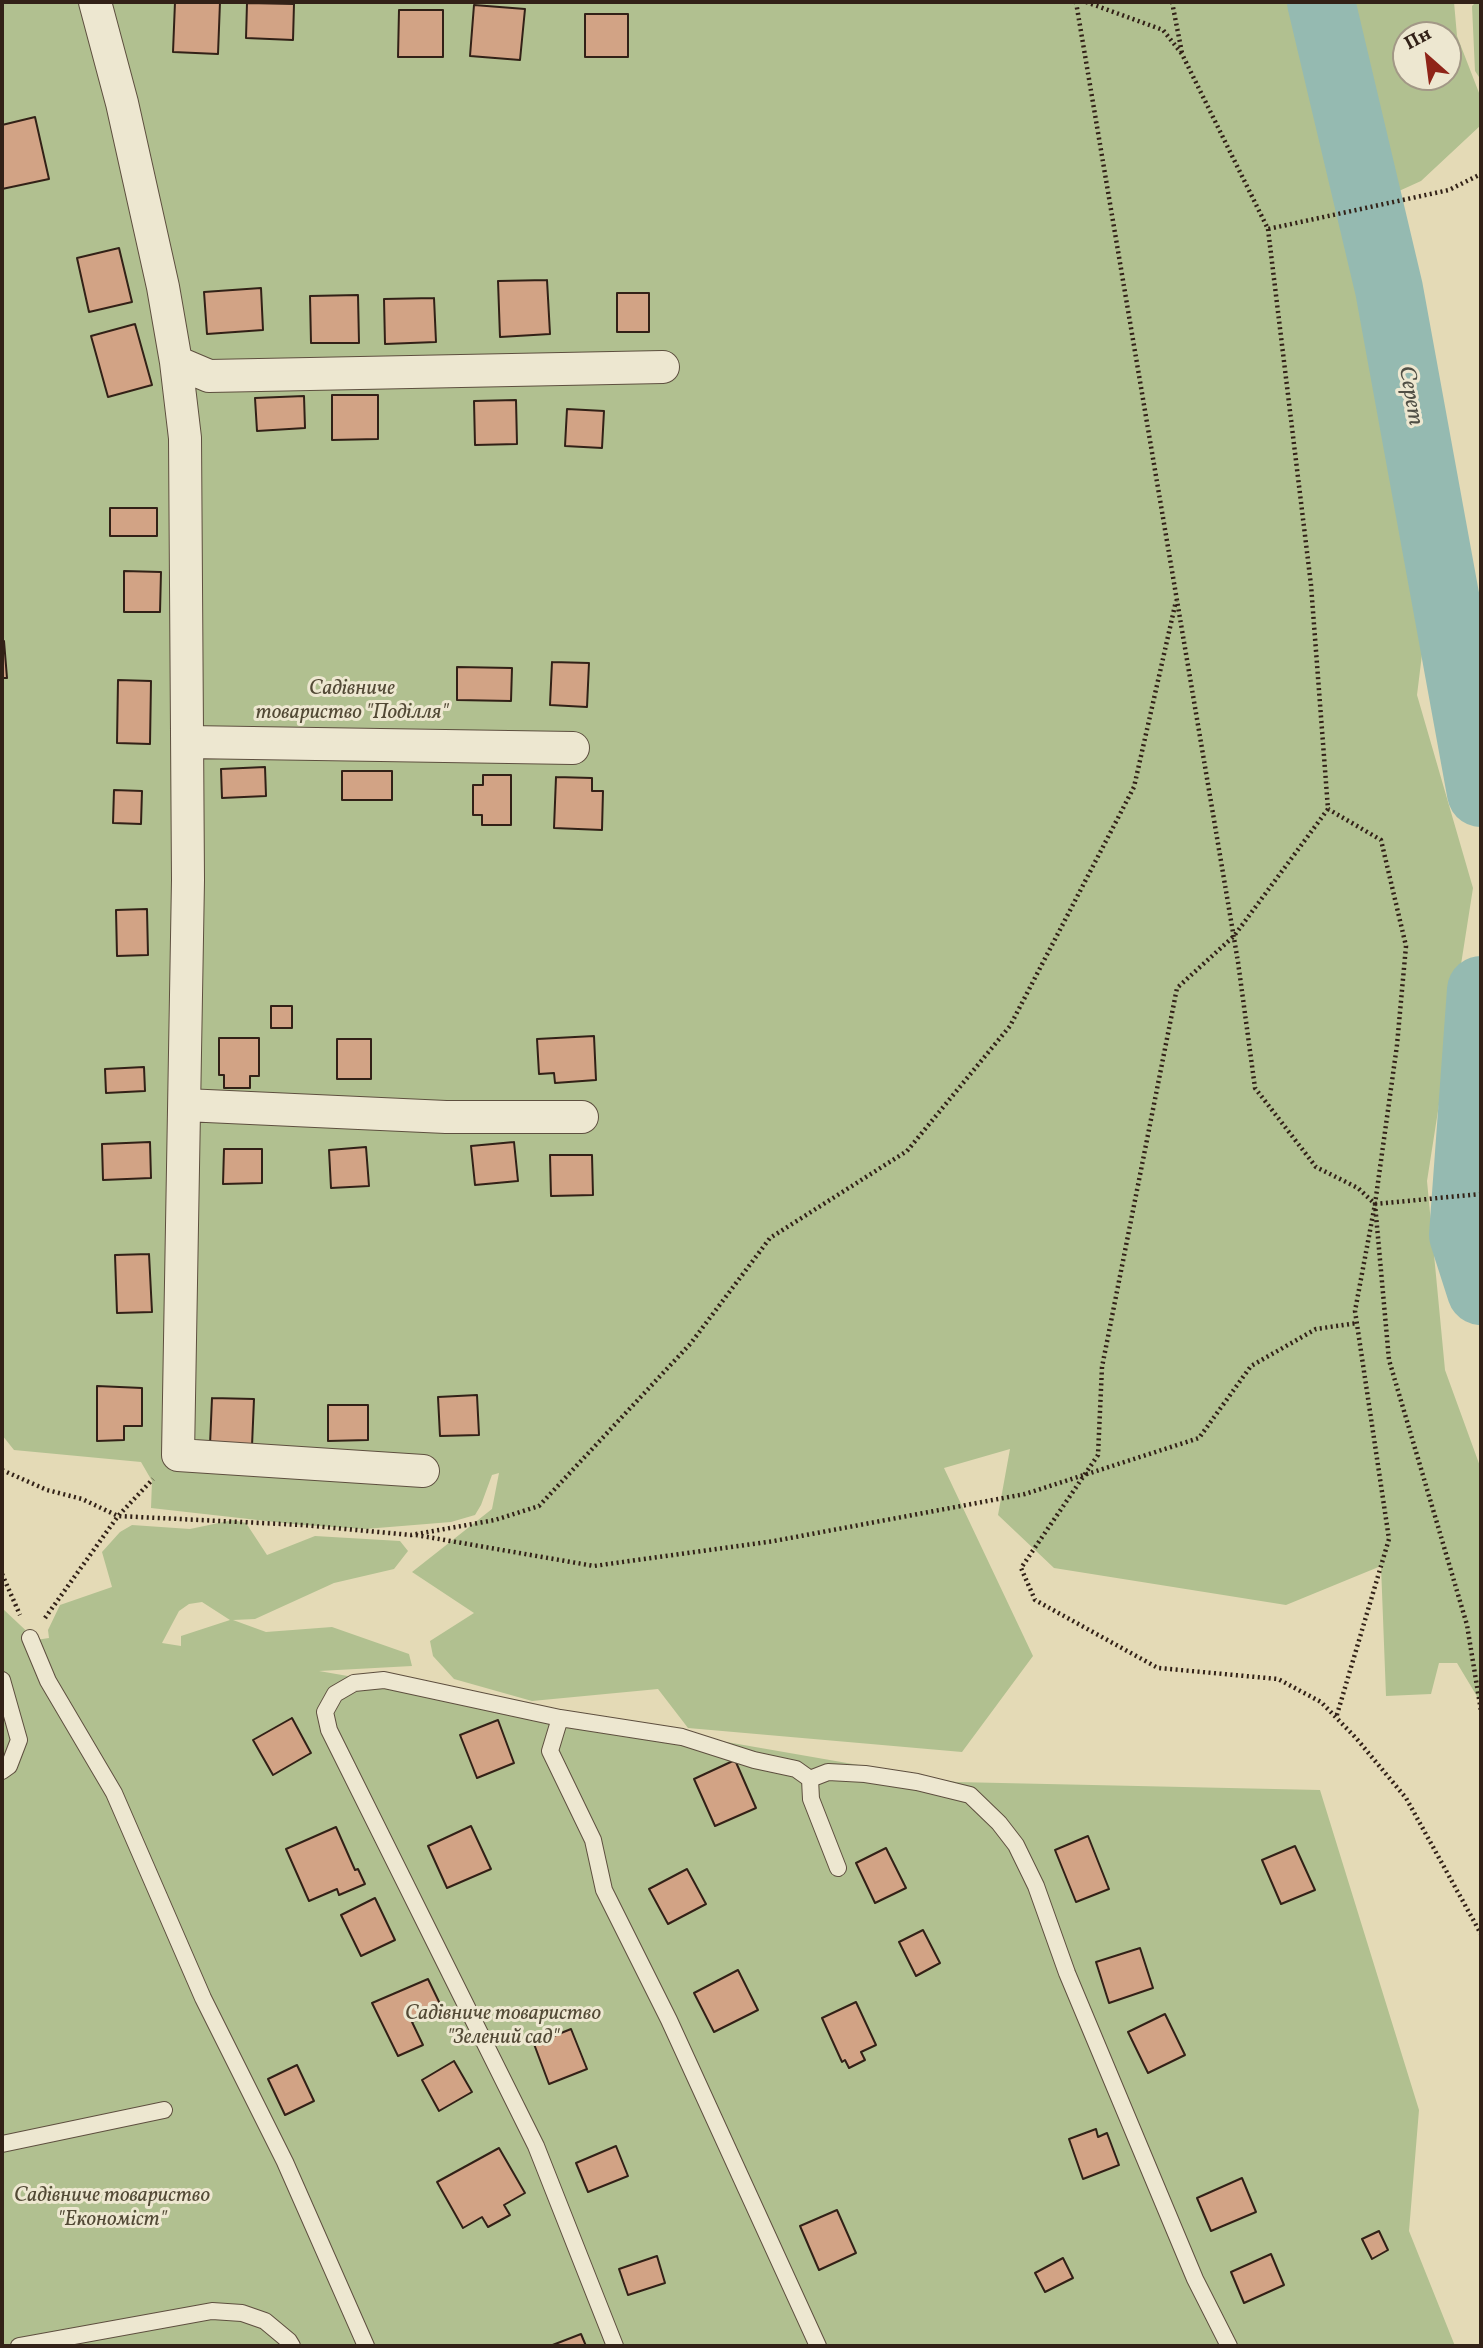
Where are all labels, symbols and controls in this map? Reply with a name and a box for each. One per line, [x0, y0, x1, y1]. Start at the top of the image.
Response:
north arrow [1392, 21, 1462, 91]
text: Пн [1400, 21, 1436, 57]
water label: Серет [1390, 364, 1428, 428]
park label: Садівниче товариство "Поділля" [256, 677, 448, 727]
park label: Садівниче товариство "Зелений сад" [405, 2002, 601, 2052]
park label: Садівниче товариство "Економіст" [14, 2184, 210, 2234]

